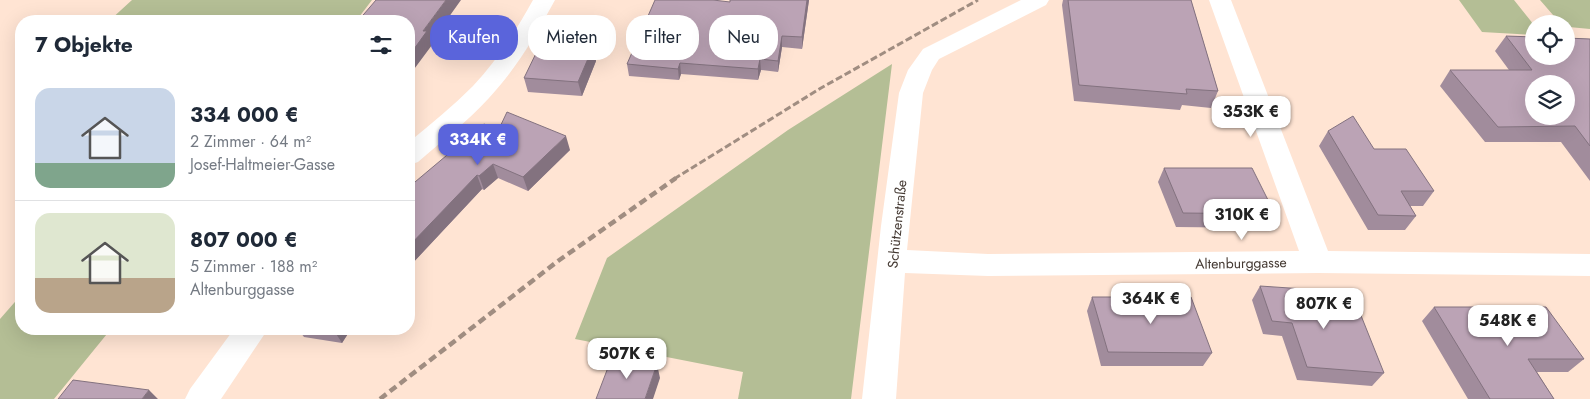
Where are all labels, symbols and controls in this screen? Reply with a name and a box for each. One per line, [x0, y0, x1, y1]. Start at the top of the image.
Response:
chip: Kaufen [430, 15, 518, 60]
chip: Mieten [528, 15, 616, 60]
chip: Filter [626, 15, 699, 60]
chip: Neu [709, 15, 778, 60]
map controls [1525, 15, 1575, 125]
button: locate [1525, 15, 1575, 65]
text: 7 Objekte [35, 30, 133, 60]
icon: filters [367, 31, 395, 59]
button: layers [1525, 75, 1575, 125]
pin: 353K € [1210, 96, 1292, 138]
text: 334 000 € [190, 100, 299, 130]
text: 353K € [1223, 100, 1279, 123]
icon: home [75, 108, 135, 168]
pin: 334K € [437, 124, 519, 166]
text: 334K € [449, 128, 507, 151]
text: 2 Zimmer · 64 m² [190, 130, 311, 153]
text: Josef-Haltmeier-Gasse [190, 153, 335, 176]
street label: Schützenstraße [882, 179, 912, 269]
pin: 310K € [1201, 198, 1283, 241]
text: 310K € [1214, 203, 1270, 226]
text: 807 000 € [190, 225, 298, 255]
icon: home [75, 233, 135, 293]
street label: Altenburggasse [1195, 252, 1287, 274]
text: 5 Zimmer · 188 m² [190, 255, 317, 278]
text: Altenburggasse [190, 278, 295, 301]
pin: 364K € [1110, 282, 1192, 325]
text: 364K € [1122, 287, 1180, 310]
pin: 807K € [1283, 288, 1365, 330]
text: 807K € [1296, 292, 1352, 315]
pin: 548K € [1467, 304, 1549, 347]
text: 548K € [1479, 309, 1537, 332]
pin: 507K € [586, 338, 668, 380]
text: 507K € [598, 342, 656, 365]

